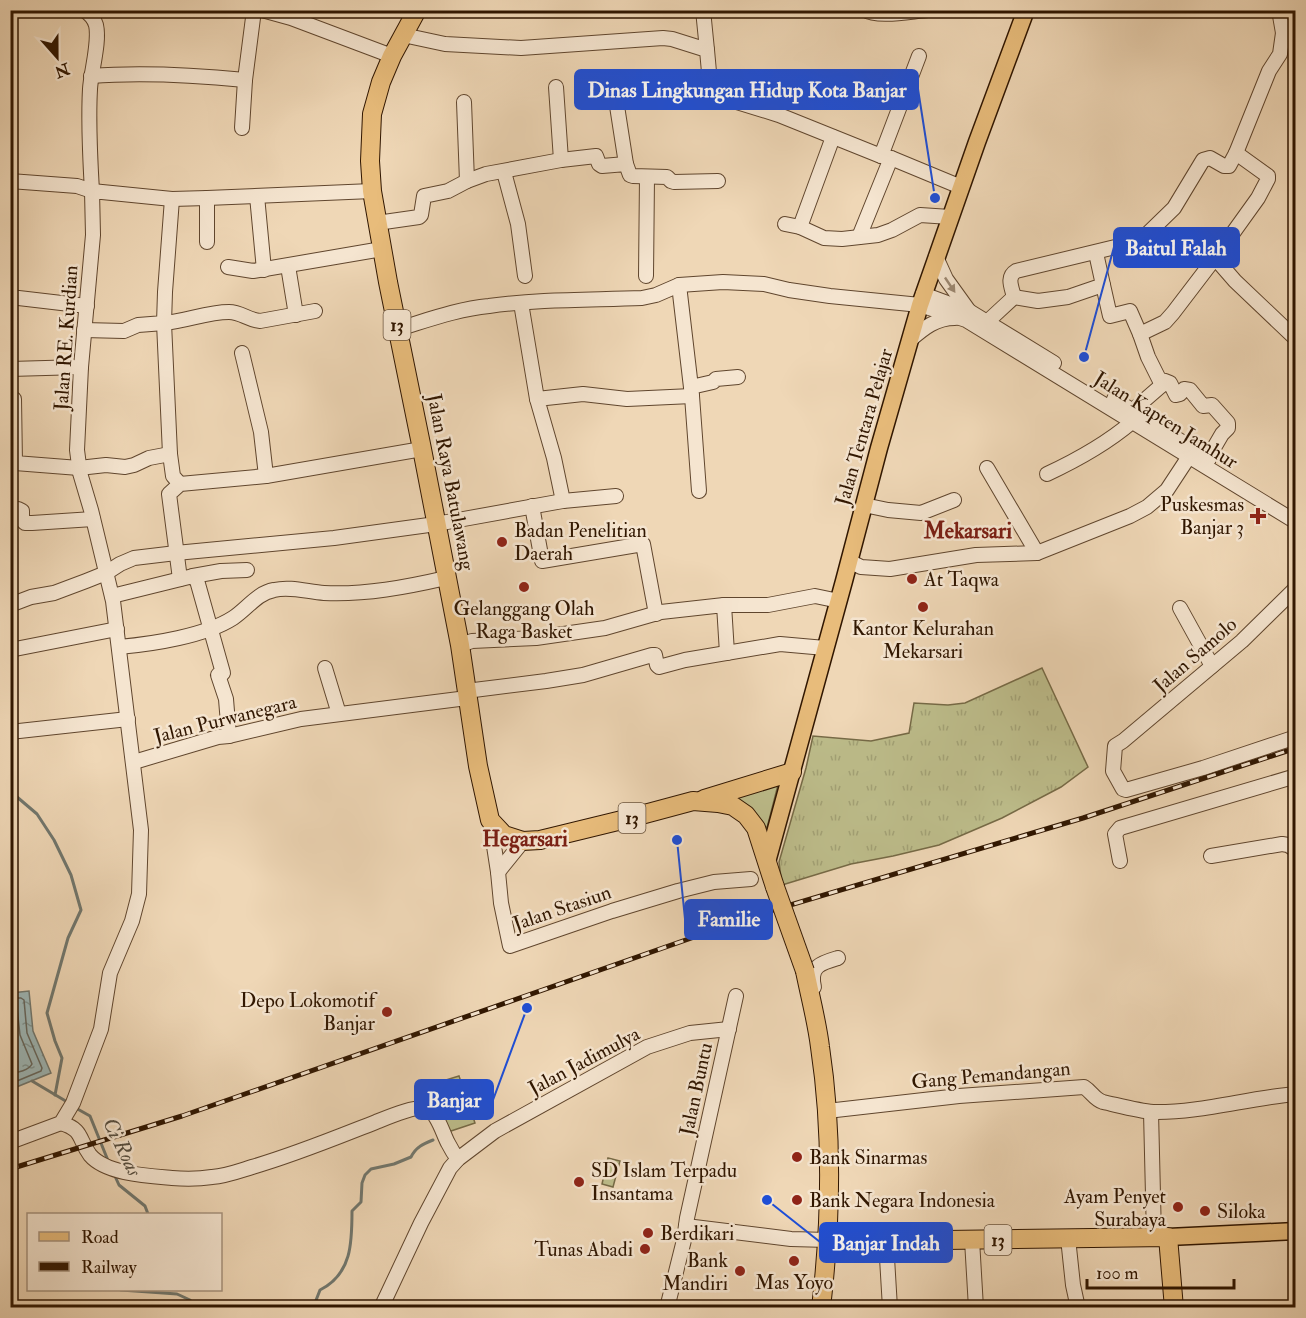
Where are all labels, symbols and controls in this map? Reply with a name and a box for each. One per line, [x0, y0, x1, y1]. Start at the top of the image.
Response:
north arrow [27, 27, 87, 87]
text: N [51, 58, 73, 82]
callout: Dinas Lingkungan Hidup Kota Banjar [575, 70, 918, 109]
text: Dinas Lingkungan Hidup Kota Banjar [587, 77, 908, 104]
callout: Baitul Falah [1114, 228, 1239, 267]
text: Baitul Falah [1125, 235, 1227, 262]
street label: Jalan RE. Kurdian [48, 265, 84, 412]
one-way arrow [945, 277, 956, 293]
road number: 13 [384, 310, 410, 340]
street label: Jalan Tentara Pelajar [829, 345, 899, 509]
street label: Jalan Kapten Jamhur [1088, 365, 1243, 475]
street label: Jalan Raya Batulawang [421, 391, 481, 573]
place label: Puskesmas Banjar 3 [1160, 492, 1244, 540]
marker: Puskesmas Banjar 3 [1249, 507, 1267, 525]
district label: Mekarsari [923, 517, 1012, 545]
place label: Badan Penelitian Daerah [514, 518, 647, 566]
marker: Badan Penelitian Daerah [495, 535, 509, 549]
place label: At Taqwa [923, 567, 1000, 592]
marker: At Taqwa [905, 572, 919, 586]
marker: Gelanggang Olah Raga Basket [517, 580, 531, 594]
place label: Gelanggang Olah Raga Basket [453, 596, 595, 644]
marker: Kantor Kelurahan Mekarsari [916, 600, 930, 614]
street label: Jalan Samolo [1147, 612, 1242, 699]
place label: Kantor Kelurahan Mekarsari [852, 616, 994, 664]
street label: Jalan Purwanegara [150, 689, 300, 749]
road number: 13 [618, 803, 646, 833]
district label: Hegarsari [482, 825, 568, 854]
street label: Jalan Stasiun [509, 880, 614, 937]
callout: Familie [685, 900, 772, 939]
text: Familie [698, 906, 761, 933]
place label: Depo Lokomotif Banjar [240, 988, 379, 1036]
marker: Depo Lokomotif Banjar [380, 1005, 394, 1019]
street label: Jalan Jadimulya [523, 1021, 645, 1101]
street label: Jalan Buntu [674, 1040, 718, 1139]
street label: Gang Pemandangan [910, 1056, 1072, 1094]
callout: Banjar [415, 1080, 493, 1119]
text: Banjar [427, 1087, 482, 1114]
water label: Ci Roas [96, 1113, 148, 1182]
place label: Bank Sinarmas [809, 1145, 928, 1170]
marker: Bank Sinarmas [790, 1150, 804, 1164]
place label: SD Islam Terpadu Insantama [591, 1158, 737, 1206]
marker: SD Islam Terpadu Insantama [572, 1175, 586, 1189]
place label: Ayam Penyet Surabaya [1063, 1184, 1167, 1232]
place label: Bank Negara Indonesia [809, 1188, 996, 1213]
marker: Bank Negara Indonesia [790, 1193, 804, 1207]
place label: Siloka [1217, 1199, 1266, 1224]
marker: Ayam Penyet Surabaya [1171, 1200, 1185, 1214]
marker: Siloka [1198, 1204, 1212, 1218]
legend [27, 1213, 222, 1291]
place label: Berdikari [660, 1221, 734, 1246]
callout: Banjar Indah [820, 1223, 952, 1262]
road number: 13 [984, 1225, 1012, 1255]
text: Road [81, 1226, 119, 1249]
marker: Berdikari [641, 1226, 655, 1240]
text: Banjar Indah [832, 1230, 940, 1257]
place label: Tunas Abadi [534, 1237, 633, 1262]
marker: Tunas Abadi [638, 1242, 652, 1256]
place label: Bank Mandiri [662, 1248, 728, 1296]
scale bar [1087, 1252, 1234, 1290]
marker: Mas Yoyo [787, 1254, 801, 1268]
text: Railway [81, 1256, 138, 1279]
text: 100 m [1096, 1262, 1139, 1285]
marker: Bank Mandiri [733, 1264, 747, 1278]
place label: Mas Yoyo [755, 1270, 833, 1295]

